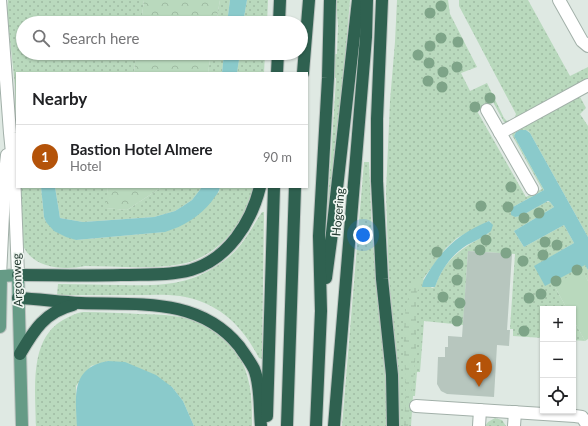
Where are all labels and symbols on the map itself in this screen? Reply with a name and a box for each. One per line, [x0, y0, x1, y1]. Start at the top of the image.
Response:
street label: Hogering [328, 187, 348, 237]
your location [353, 225, 373, 245]
street label: Argonweg [9, 253, 25, 307]
pin: 1 [466, 354, 492, 387]

